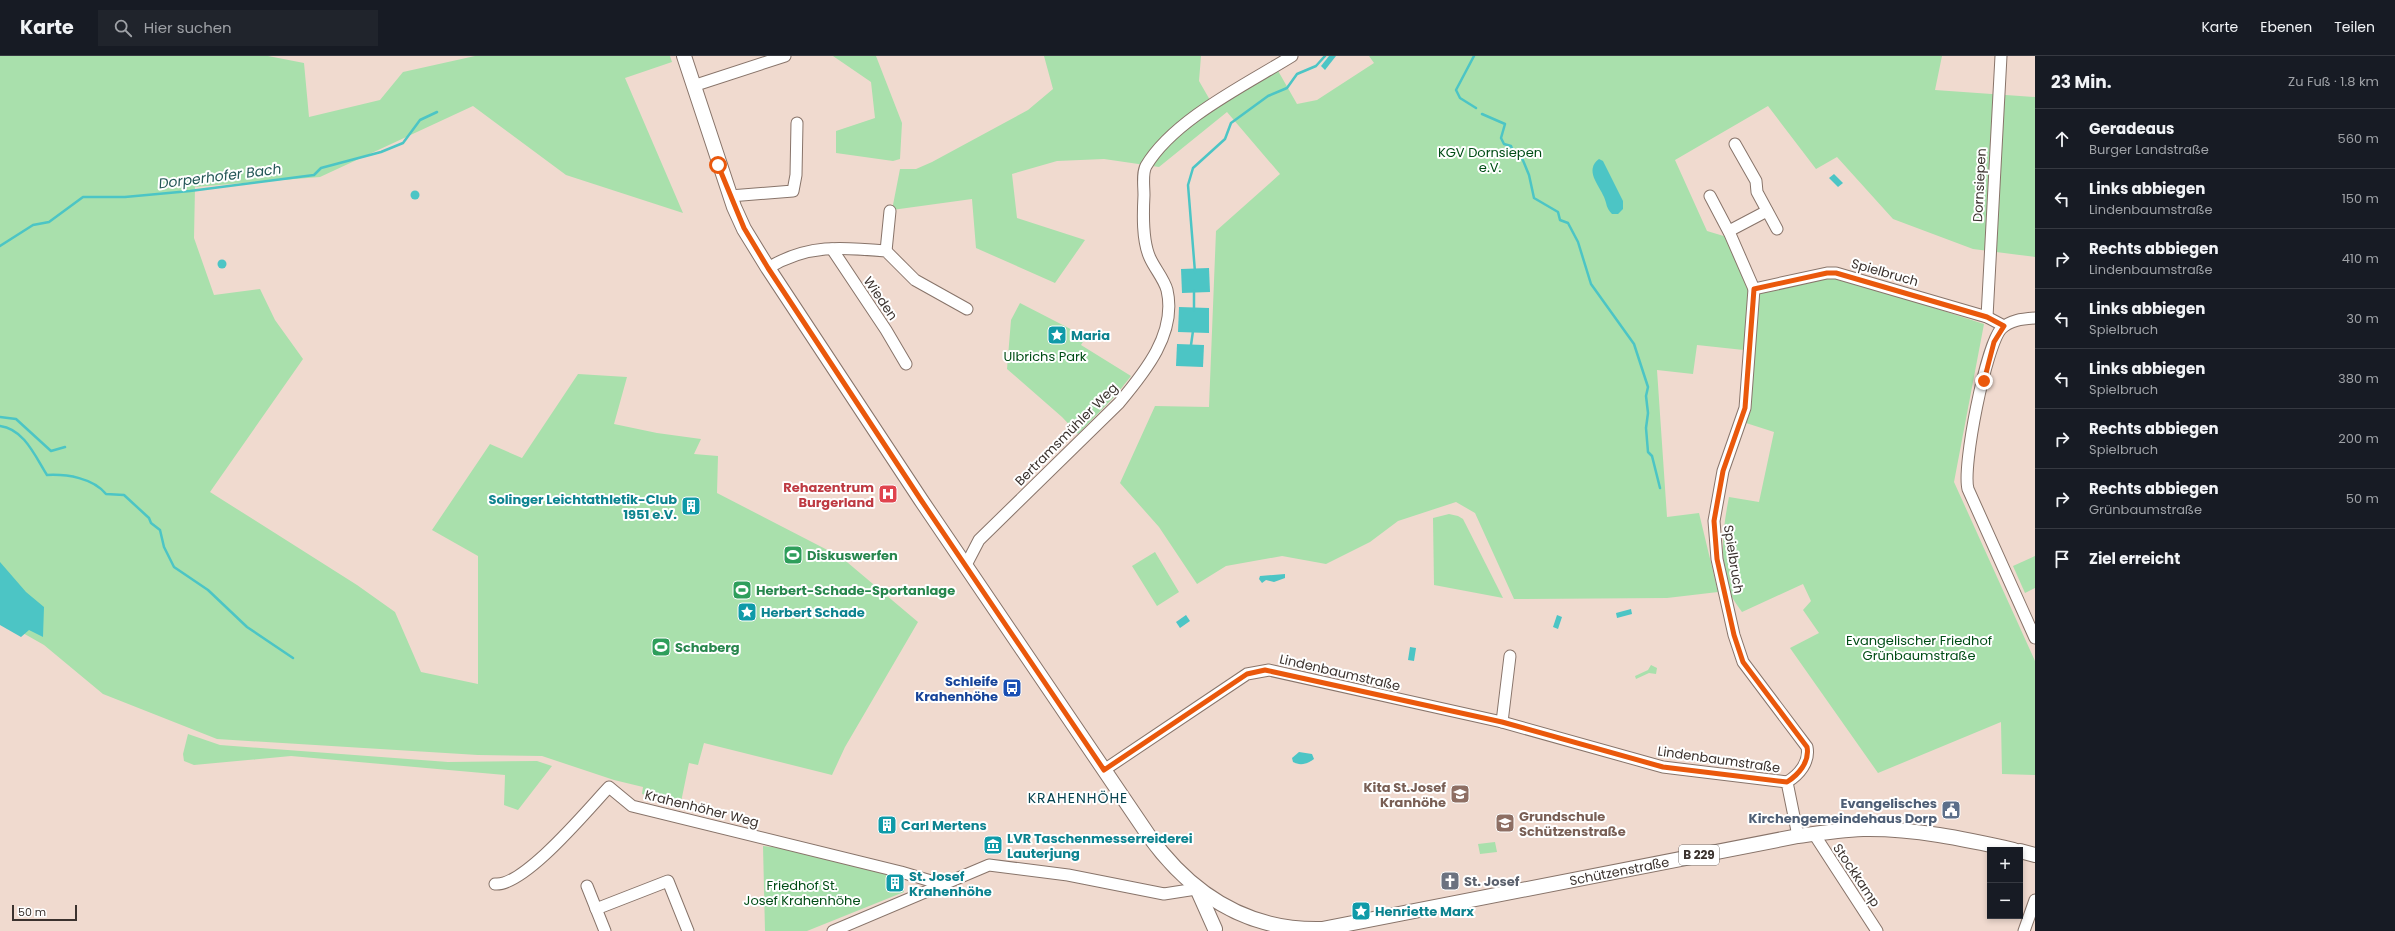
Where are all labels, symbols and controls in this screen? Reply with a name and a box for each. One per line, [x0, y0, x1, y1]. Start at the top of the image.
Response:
search box [98, 10, 378, 46]
text: Karte [20, 14, 74, 41]
icon: search [112, 17, 134, 39]
text: Hier suchen [144, 17, 232, 38]
text: Karte [2201, 17, 2238, 37]
text: Ebenen [2260, 17, 2312, 37]
text: Teilen [2334, 17, 2375, 37]
text: 23 Min. [2051, 70, 2111, 94]
text: Zu Fuß · 1.8 km [2288, 72, 2379, 91]
text: Geradeaus [2089, 118, 2174, 139]
icon: ahead [2051, 128, 2073, 150]
text: 560 m [2338, 129, 2379, 148]
text: Burger Landstraße [2089, 140, 2209, 159]
park label: KGV Dornsiepen e.V. [1438, 143, 1542, 177]
street label: Dornsiepen [1968, 148, 1991, 222]
route start [709, 156, 727, 174]
water label: Dorperhofer Bach [157, 159, 283, 193]
text: Links abbiegen [2089, 178, 2205, 199]
icon: left [2051, 188, 2073, 210]
text: 150 m [2342, 189, 2379, 208]
text: Lindenbaumstraße [2089, 200, 2213, 219]
text: Rechts abbiegen [2089, 238, 2219, 259]
icon: right [2051, 248, 2073, 270]
text: 410 m [2342, 249, 2379, 268]
street label: Spielbruch [1849, 254, 1921, 291]
text: Lindenbaumstraße [2089, 260, 2213, 279]
street label: Wieden [859, 273, 902, 324]
text: Links abbiegen [2089, 298, 2205, 319]
icon: left [2051, 308, 2073, 330]
text: 30 m [2346, 309, 2379, 328]
text: Spielbruch [2089, 320, 2158, 339]
place icon: Maria [1046, 324, 1068, 346]
place label: Maria [1071, 326, 1110, 345]
park label: Ulbrichs Park [1003, 347, 1087, 366]
text: Links abbiegen [2089, 358, 2205, 379]
icon: left [2051, 368, 2073, 390]
text: 380 m [2338, 369, 2379, 388]
route end [1975, 372, 1993, 390]
street label: Bertramsmühler Weg [1011, 379, 1122, 490]
text: Spielbruch [2089, 380, 2158, 399]
text: Rechts abbiegen [2089, 418, 2219, 439]
icon: right [2051, 428, 2073, 450]
text: 200 m [2338, 429, 2379, 448]
text: Spielbruch [2089, 440, 2158, 459]
place label: Rehazentrum Burgerland [783, 478, 874, 512]
text: Rechts abbiegen [2089, 478, 2219, 499]
hospital icon: Rehazentrum Burgerland [877, 483, 899, 505]
icon: right [2051, 488, 2073, 510]
text: 50 m [2346, 489, 2379, 508]
place label: Solinger Leichtathletik-Club 1951 e.V. [488, 490, 677, 524]
building icon: Solinger Leichtathletik-Club 1951 e.V. [680, 495, 702, 517]
text: Grünbaumstraße [2089, 500, 2202, 519]
street label: Spielbruch [1719, 523, 1748, 595]
sports icon: Diskuswerfen [782, 544, 804, 566]
place label: Diskuswerfen [807, 546, 898, 565]
icon: arrive [2051, 548, 2073, 570]
text: Ziel erreicht [2089, 548, 2180, 569]
sports icon: Herbert-Schade-Sportanlage [731, 579, 753, 601]
place label: Herbert-Schade-Sportanlage [756, 581, 955, 600]
place icon: Herbert Schade [736, 601, 758, 623]
place label: Herbert Schade [761, 603, 865, 622]
park label: Evangelischer Friedhof Grünbaumstraße [1846, 631, 1992, 665]
sports icon: Schaberg [650, 636, 672, 658]
place label: Schaberg [675, 638, 740, 657]
street label: Lindenbaumstraße [1278, 649, 1402, 696]
place label: Schleife Krahenhöhe [915, 672, 998, 706]
bus stop icon: Schleife Krahenhöhe [1001, 677, 1023, 699]
street label: Lindenbaumstraße [1656, 741, 1781, 778]
place label: Kita St.Josef Kranhöhe [1364, 778, 1446, 812]
school or university icon: Kita St.Josef Kranhöhe [1449, 783, 1471, 805]
street label: Krahenhöher Weg [643, 785, 761, 832]
district label: KRAHENHÖHE [1028, 788, 1128, 808]
place label: Evangelisches Kirchengemeindehaus Dorp [1749, 794, 1937, 828]
public building icon: Evangelisches Kirchengemeindehaus Dorp [1940, 799, 1962, 821]
place label: Grundschule Schützenstraße [1519, 807, 1626, 841]
school or university icon: Grundschule Schützenstraße [1494, 812, 1516, 834]
building icon: Carl Mertens [876, 814, 898, 836]
place label: Carl Mertens [901, 816, 987, 835]
place label: LVR Taschenmesserreiderei Lauterjung [1007, 829, 1193, 863]
museum icon: LVR Taschenmesserreiderei Lauterjung [982, 834, 1004, 856]
street label: Stockkamp [1828, 840, 1885, 911]
road number: B 229 [1679, 845, 1719, 865]
map controls [1987, 847, 2023, 919]
button: + [1987, 847, 2023, 883]
street label: Schützenstraße [1568, 852, 1671, 890]
place label: St. Josef Krahenhöhe [909, 867, 992, 901]
church icon: St. Josef [1439, 870, 1461, 892]
building icon: St. Josef Krahenhöhe [884, 872, 906, 894]
place label: St. Josef [1464, 872, 1520, 891]
park label: Friedhof St. Josef Krahenhöhe [744, 876, 860, 910]
button: − [1987, 883, 2023, 919]
place icon: Henriette Marx [1350, 900, 1372, 922]
place label: Henriette Marx [1375, 902, 1474, 921]
scale bar [12, 903, 77, 922]
text: 50 m [18, 904, 46, 920]

